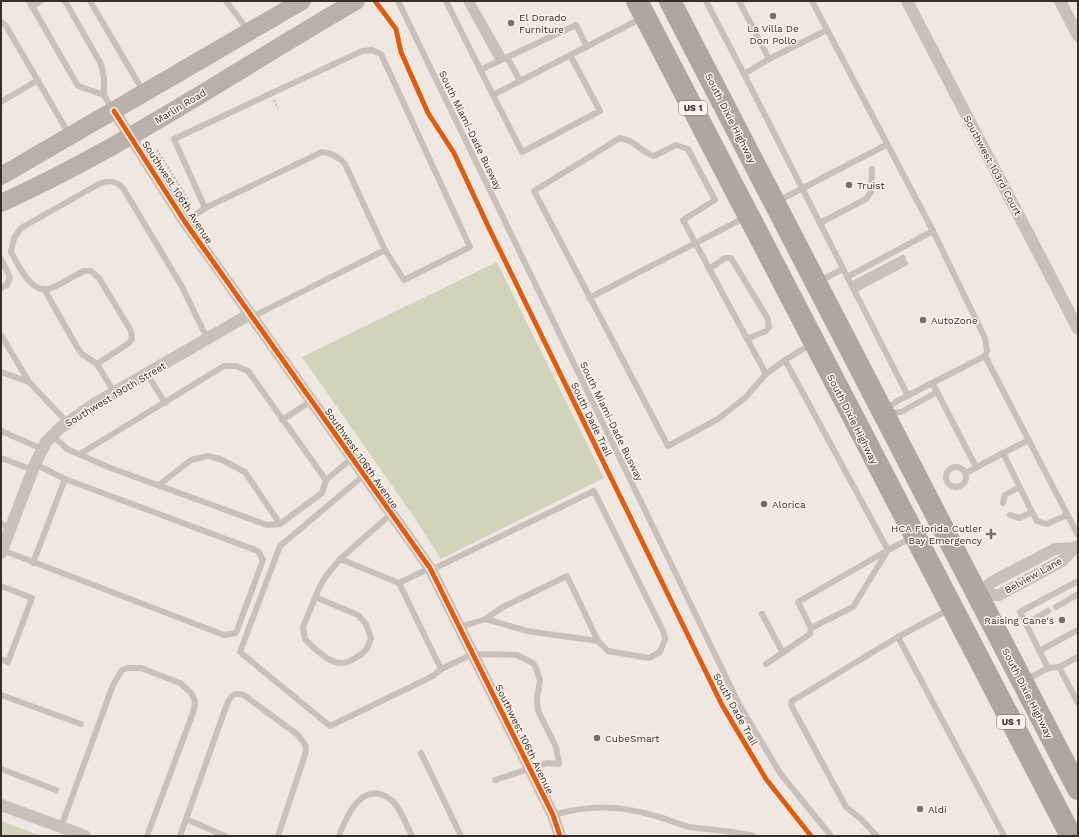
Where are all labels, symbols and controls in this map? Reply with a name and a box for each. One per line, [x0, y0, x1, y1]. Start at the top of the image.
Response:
marker: La Villa De Don Pollo [768, 11, 778, 21]
place label: El Dorado Furniture [519, 12, 567, 35]
marker: El Dorado Furniture [506, 18, 516, 28]
place label: La Villa De Don Pollo [747, 23, 799, 46]
street label: South Miami-Dade Busway [437, 69, 505, 192]
street label: South Dixie Highway [703, 71, 758, 166]
street label: Marlin Road [153, 87, 208, 126]
road number: US 1 [679, 101, 707, 115]
street label: Southwest 103rd Court [961, 113, 1024, 218]
street label: Southwest 106th Avenue [140, 139, 215, 246]
marker: Truist [844, 180, 854, 190]
place label: Truist [857, 180, 886, 191]
marker: AutoZone [918, 315, 928, 325]
place label: AutoZone [931, 315, 978, 326]
street label: Southwest 190th Street [63, 360, 168, 429]
street label: South Miami-Dade Busway [578, 360, 646, 483]
street label: South Dixie Highway [825, 372, 880, 467]
street label: South Dade Trail [569, 380, 614, 458]
street label: Southwest 106th Avenue [323, 406, 401, 511]
marker: Alorica [759, 499, 769, 509]
place label: Alorica [772, 499, 806, 510]
place label: HCA Florida Cutler Bay Emergency [891, 523, 983, 546]
marker: HCA Florida Cutler Bay Emergency [985, 528, 997, 540]
street label: Belview Lane [1003, 555, 1064, 596]
place label: Raising Cane's [984, 615, 1054, 626]
marker: Raising Cane's [1057, 615, 1067, 625]
street label: South Dixie Highway [1000, 646, 1055, 741]
street label: South Dade Trail [711, 671, 760, 747]
street label: Southwest 106th Avenue [493, 683, 556, 796]
road number: US 1 [997, 715, 1025, 729]
marker: CubeSmart [592, 733, 602, 743]
place label: CubeSmart [605, 733, 660, 744]
marker: Aldi [915, 804, 925, 814]
place label: Aldi [928, 804, 947, 815]

